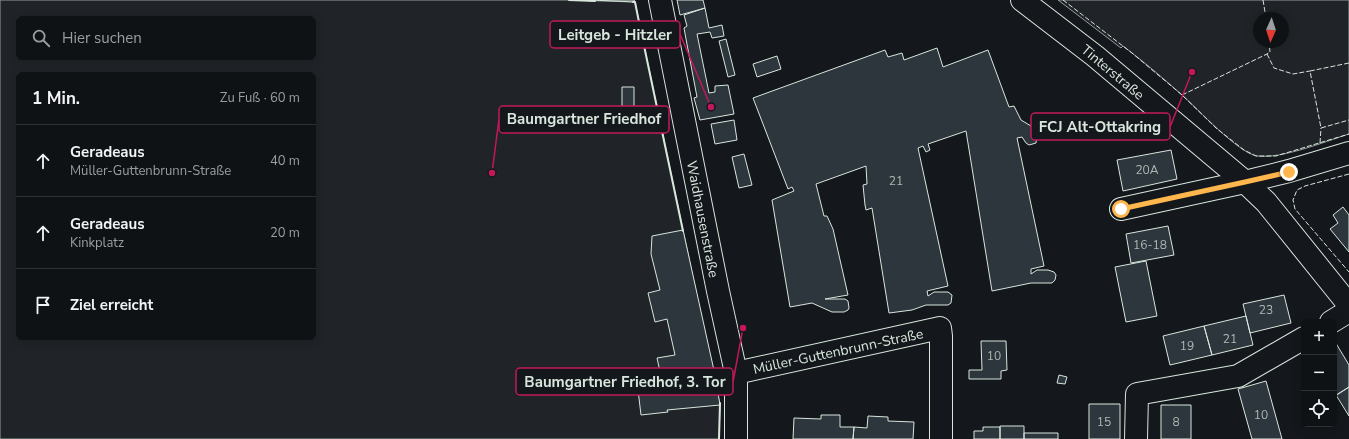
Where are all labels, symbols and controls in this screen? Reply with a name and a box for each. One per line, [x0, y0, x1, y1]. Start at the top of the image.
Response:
north arrow [1253, 12, 1289, 48]
search box [16, 16, 316, 60]
callout: Leitgeb - Hitzler [550, 21, 680, 48]
text: Leitgeb - Hitzler [558, 25, 672, 45]
icon: search [30, 27, 52, 49]
text: Hier suchen [62, 28, 142, 48]
street label: Tinterstraße [1077, 40, 1148, 104]
text: 1 Min. [32, 87, 80, 110]
text: Zu Fuß · 60 m [220, 89, 300, 107]
callout: Baumgartner Friedhof [499, 106, 669, 133]
text: Baumgartner Friedhof [507, 109, 662, 129]
callout: FCJ Alt-Ottakring [1031, 113, 1170, 140]
text: FCJ Alt-Ottakring [1039, 117, 1161, 137]
text: Geradeaus [70, 142, 145, 162]
icon: ahead [32, 150, 54, 172]
text: 40 m [270, 152, 300, 170]
street label: Waidhausenstraße [682, 159, 723, 279]
text: Müller-Guttenbrunn-Straße [70, 162, 231, 180]
house number: 20A [1135, 162, 1159, 178]
route end [1280, 163, 1298, 181]
house number: 21 [889, 173, 903, 189]
route start [1112, 200, 1130, 218]
text: Geradeaus [70, 214, 145, 234]
icon: ahead [32, 222, 54, 244]
text: 20 m [270, 224, 300, 242]
text: Kinkplatz [70, 234, 124, 252]
house number: 16-18 [1133, 237, 1167, 253]
icon: arrive [32, 294, 54, 316]
text: Ziel erreicht [70, 295, 153, 315]
house number: 23 [1259, 302, 1273, 318]
map controls [1301, 319, 1337, 427]
button: + [1301, 319, 1337, 355]
street label: Müller-Guttenbrunn-Straße [751, 324, 925, 379]
house number: 21 [1223, 331, 1237, 347]
house number: 19 [1180, 338, 1194, 354]
house number: 10 [987, 348, 1001, 364]
button: − [1301, 355, 1337, 391]
callout: Baumgartner Friedhof, 3. Tor [516, 368, 733, 395]
text: Baumgartner Friedhof, 3. Tor [524, 372, 726, 392]
button: locate [1301, 391, 1337, 427]
house number: 10 [1254, 407, 1268, 423]
house number: 15 [1097, 414, 1111, 430]
house number: 8 [1172, 414, 1180, 430]

